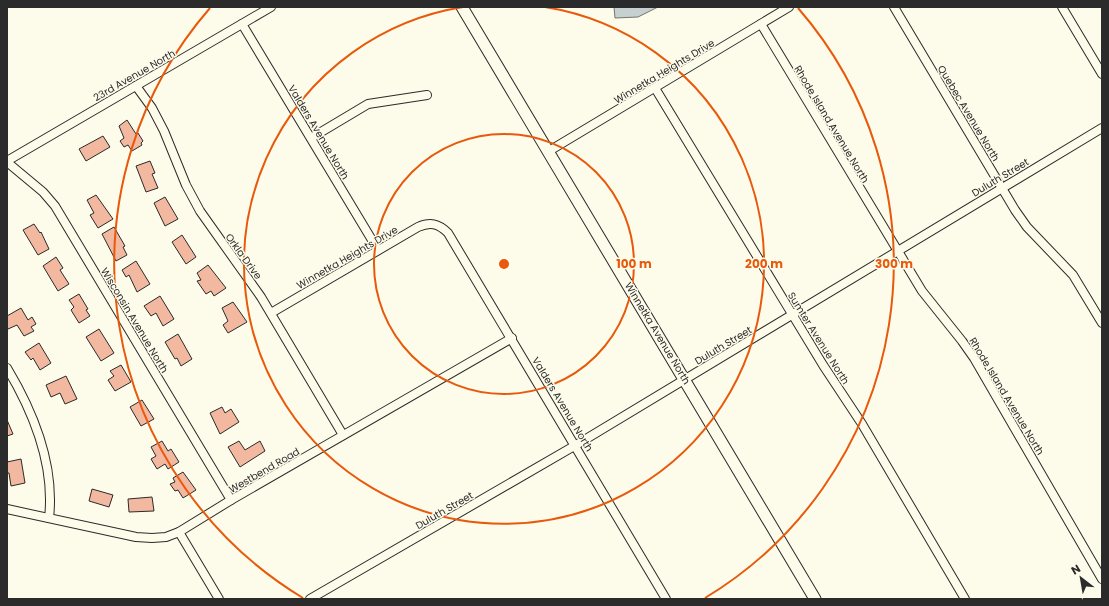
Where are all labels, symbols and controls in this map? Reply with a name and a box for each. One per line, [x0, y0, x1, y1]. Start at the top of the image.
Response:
street label: Winnetka Heights Drive [611, 35, 717, 107]
street label: 23rd Avenue North [91, 46, 178, 105]
street label: Quebec Avenue North [934, 62, 1003, 164]
street label: Rhode Island Avenue North [790, 63, 873, 186]
street label: Valders Avenue North [284, 82, 353, 182]
street label: Duluth Street [969, 154, 1032, 200]
street label: Winnetka Heights Drive [294, 222, 401, 293]
street label: Orkla Drive [222, 230, 265, 282]
text: 100 m [616, 255, 652, 272]
text: 200 m [745, 255, 783, 272]
text: 300 m [875, 255, 913, 272]
centre of rings [497, 257, 511, 271]
street label: Wisconsin Avenue North [97, 265, 172, 376]
street label: Winnetka Avenue North [621, 279, 694, 387]
street label: Sumter Avenue North [784, 289, 853, 387]
street label: Duluth Street [692, 322, 755, 368]
street label: Rhode Island Avenue North [965, 335, 1048, 458]
street label: Valders Avenue North [528, 354, 597, 454]
street label: Westbend Road [226, 444, 302, 497]
street label: Duluth Street [413, 488, 476, 533]
north arrow [1061, 558, 1101, 598]
text: N [1068, 560, 1084, 578]

